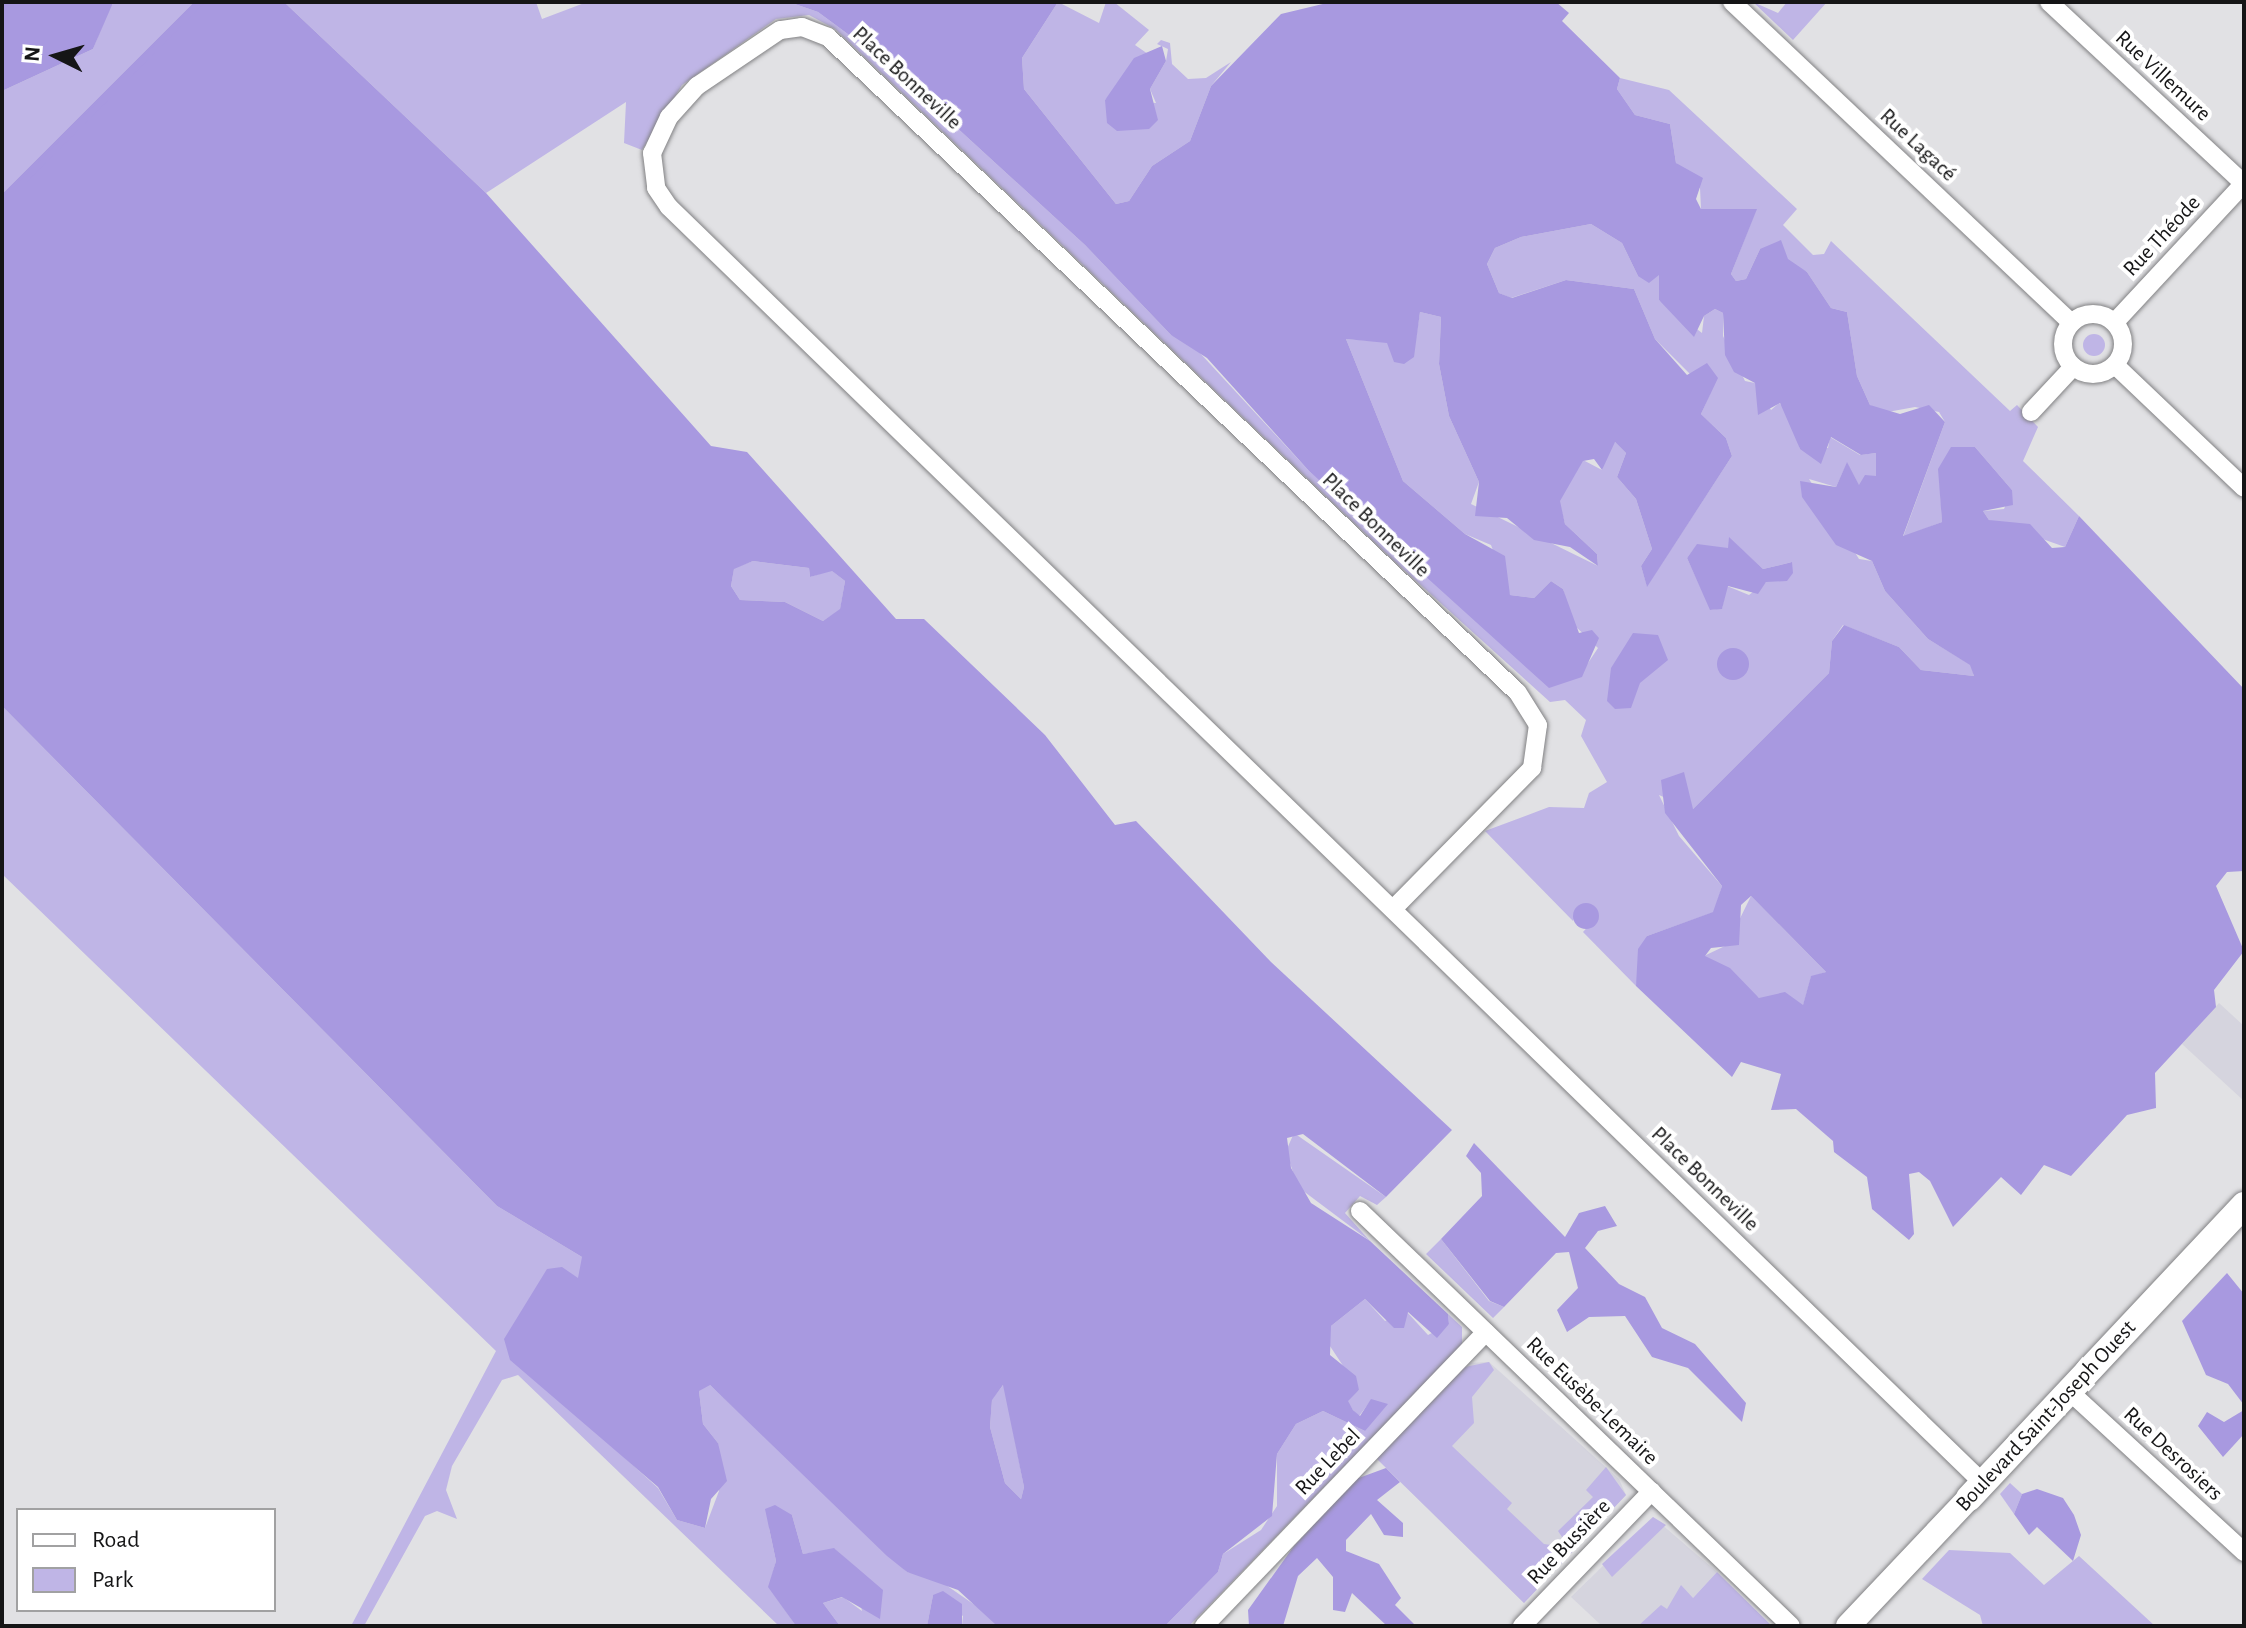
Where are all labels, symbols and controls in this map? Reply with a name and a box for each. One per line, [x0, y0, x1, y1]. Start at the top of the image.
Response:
north arrow [16, 16, 96, 96]
street label: Place Bonneville [847, 21, 967, 135]
street label: Rue Villemure [2110, 25, 2216, 127]
text: N [20, 45, 44, 62]
street label: Rue Lagacé [1874, 103, 1962, 187]
street label: Rue Théode [2118, 190, 2206, 282]
street label: Place Bonneville [1317, 467, 1435, 583]
street label: Place Bonneville [1646, 1121, 1764, 1237]
street label: Boulevard Saint-Joseph Ouest [1950, 1315, 2142, 1517]
street label: Rue Eusèbe-Lemaire [1521, 1331, 1663, 1471]
street label: Rue Desrosiers [2118, 1401, 2228, 1507]
street label: Rue Lebel [1290, 1423, 1366, 1501]
street label: Rue Bussière [1522, 1494, 1616, 1590]
legend [16, 1508, 276, 1612]
text: Road [92, 1528, 140, 1552]
text: Park [92, 1568, 133, 1592]

